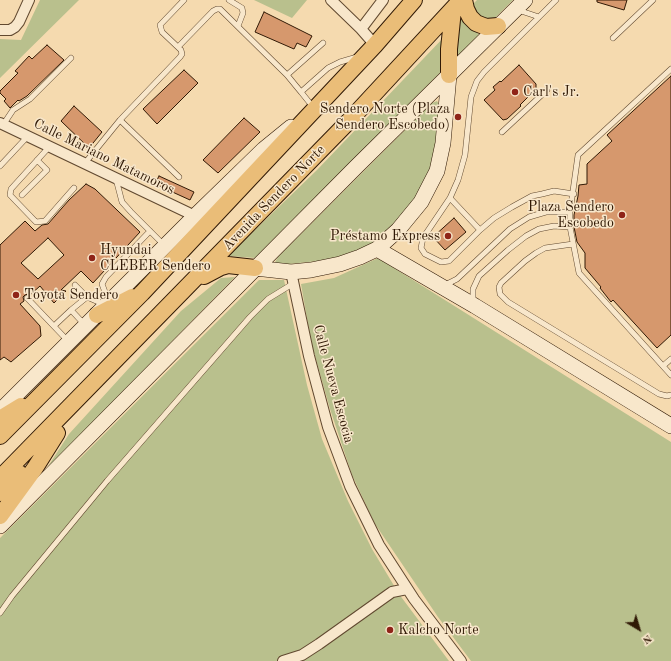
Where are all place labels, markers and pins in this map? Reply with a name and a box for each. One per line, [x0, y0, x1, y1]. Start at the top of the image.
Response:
place label: Carl's Jr. [523, 84, 579, 100]
marker: Carl's Jr. [510, 87, 520, 97]
place label: Sendero Norte (Plaza Sendero Escobedo) [320, 101, 450, 134]
marker: Sendero Norte (Plaza Sendero Escobedo) [453, 112, 463, 122]
place label: Plaza Sendero Escobedo [528, 199, 614, 232]
marker: Plaza Sendero Escobedo [617, 210, 627, 220]
place label: Préstamo Express [330, 228, 440, 244]
marker: Préstamo Express [443, 231, 453, 241]
place label: Hyundai CLEBER Sendero [100, 242, 211, 274]
marker: Hyundai CLEBER Sendero [87, 253, 97, 263]
place label: Toyota Sendero [24, 287, 119, 303]
marker: Toyota Sendero [11, 290, 21, 300]
place label: Kalcho Norte [398, 622, 479, 638]
marker: Kalcho Norte [385, 625, 395, 635]

